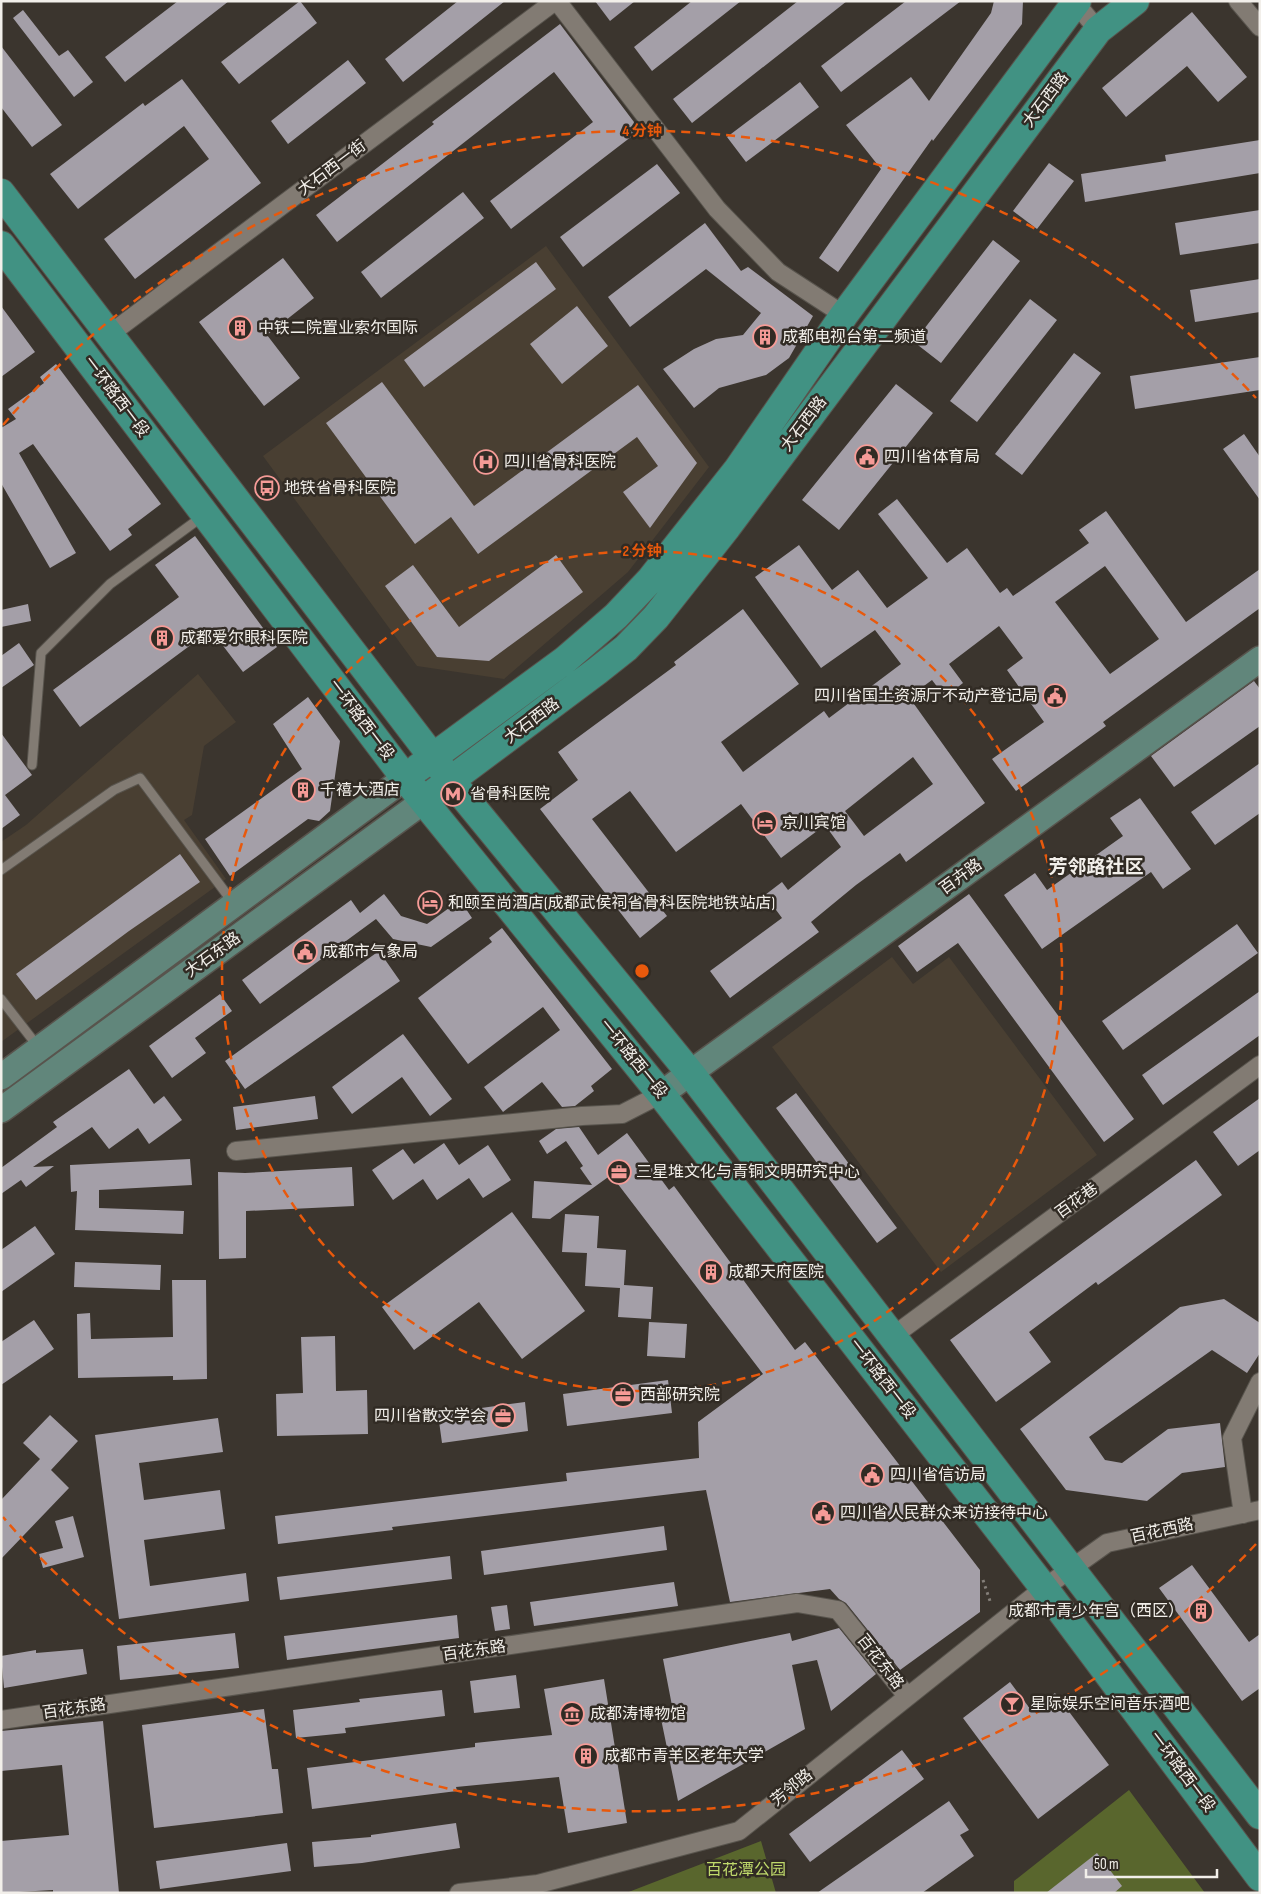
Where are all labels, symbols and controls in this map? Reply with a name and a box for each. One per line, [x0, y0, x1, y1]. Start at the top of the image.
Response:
street label: 大石西路 [1019, 69, 1073, 131]
text: 4 分钟 [622, 122, 662, 141]
street label: 大石西一街 [294, 136, 370, 200]
building icon: 中铁二院置业索尔国际 [227, 315, 253, 341]
place label: 中铁二院置业索尔国际 [258, 319, 418, 338]
building icon: 成都电视台第二频道 [752, 324, 778, 350]
place label: 成都电视台第二频道 [782, 328, 926, 347]
street label: 一环路西一段 [80, 353, 152, 441]
street label: 大石西路 [777, 393, 831, 455]
public building icon: 四川省体育局 [854, 444, 880, 470]
place label: 四川省体育局 [884, 448, 980, 467]
hospital icon: 四川省骨科医院 [473, 449, 499, 475]
place label: 四川省骨科医院 [504, 453, 616, 472]
bus stop icon: 地铁省骨科医院 [254, 475, 280, 501]
place label: 地铁省骨科医院 [284, 479, 396, 498]
text: 2 分钟 [623, 542, 661, 561]
building icon: 成都爱尔眼科医院 [149, 625, 175, 651]
place label: 成都爱尔眼科医院 [180, 629, 308, 648]
street label: 一环路西一段 [325, 676, 397, 764]
public building icon: 四川省国土资源厅不动产登记局 [1042, 683, 1068, 709]
place label: 四川省国土资源厅不动产登记局 [814, 687, 1038, 706]
street label: 大石西路 [501, 694, 563, 748]
building icon: 千禧大酒店 [290, 777, 316, 803]
place label: 千禧大酒店 [320, 781, 400, 800]
metro station icon: 省骨科医院 [440, 781, 466, 807]
place label: 省骨科医院 [470, 785, 550, 804]
hotel icon: 京川宾馆 [752, 810, 778, 836]
place label: 京川宾馆 [782, 814, 846, 833]
street label: 百卉路 [936, 855, 986, 899]
district label: 芳邻路社区 [1048, 856, 1144, 879]
hotel icon: 和颐至尚酒店(成都武侯祠省骨科医院地铁站店) [417, 890, 443, 916]
place label: 和颐至尚酒店(成都武侯祠省骨科医院地铁站店) [448, 894, 775, 913]
street label: 大石东路 [182, 929, 244, 981]
public building icon: 成都市气象局 [292, 939, 318, 965]
place label: 成都市气象局 [322, 942, 418, 962]
centre of rings [633, 962, 651, 980]
street label: 一环路西一段 [595, 1016, 671, 1102]
office icon: 三星堆文化与青铜文明研究中心 [606, 1159, 632, 1185]
place label: 三星堆文化与青铜文明研究中心 [636, 1163, 860, 1182]
street label: 百花巷 [1052, 1179, 1102, 1223]
building icon: 成都天府医院 [698, 1259, 724, 1285]
place label: 成都天府医院 [728, 1263, 824, 1282]
street label: 一环路西一段 [845, 1335, 919, 1423]
office icon: 西部研究院 [610, 1382, 636, 1408]
place label: 西部研究院 [640, 1386, 720, 1405]
office icon: 四川省散文学会 [490, 1403, 516, 1429]
place label: 四川省散文学会 [374, 1407, 486, 1426]
public building icon: 四川省信访局 [859, 1462, 885, 1488]
place label: 四川省信访局 [890, 1466, 986, 1485]
public building icon: 四川省人民群众来访接待中心 [810, 1500, 836, 1526]
place label: 四川省人民群众来访接待中心 [840, 1504, 1048, 1523]
street label: 百花西路 [1129, 1515, 1195, 1547]
building icon: 成都市青少年宫（西区） [1188, 1598, 1214, 1624]
place label: 成都市青少年宫（西区） [1008, 1602, 1184, 1621]
street label: 百花东路 [853, 1631, 907, 1693]
street label: 百花东路 [441, 1637, 507, 1665]
bar icon: 星际娱乐空间音乐酒吧 [999, 1691, 1025, 1717]
street label: 百花东路 [41, 1695, 107, 1723]
place label: 星际娱乐空间音乐酒吧 [1030, 1695, 1190, 1714]
museum icon: 成都涛博物馆 [559, 1701, 585, 1727]
place label: 成都涛博物馆 [590, 1705, 686, 1724]
street label: 一环路西一段 [1146, 1728, 1218, 1816]
building icon: 成都市青羊区老年大学 [573, 1743, 599, 1769]
place label: 成都市青羊区老年大学 [604, 1747, 764, 1766]
street label: 芳邻路 [767, 1766, 817, 1810]
scale bar [1086, 1846, 1217, 1878]
text: 50 m [1094, 1855, 1119, 1874]
park label: 百花潭公园 [706, 1861, 786, 1880]

